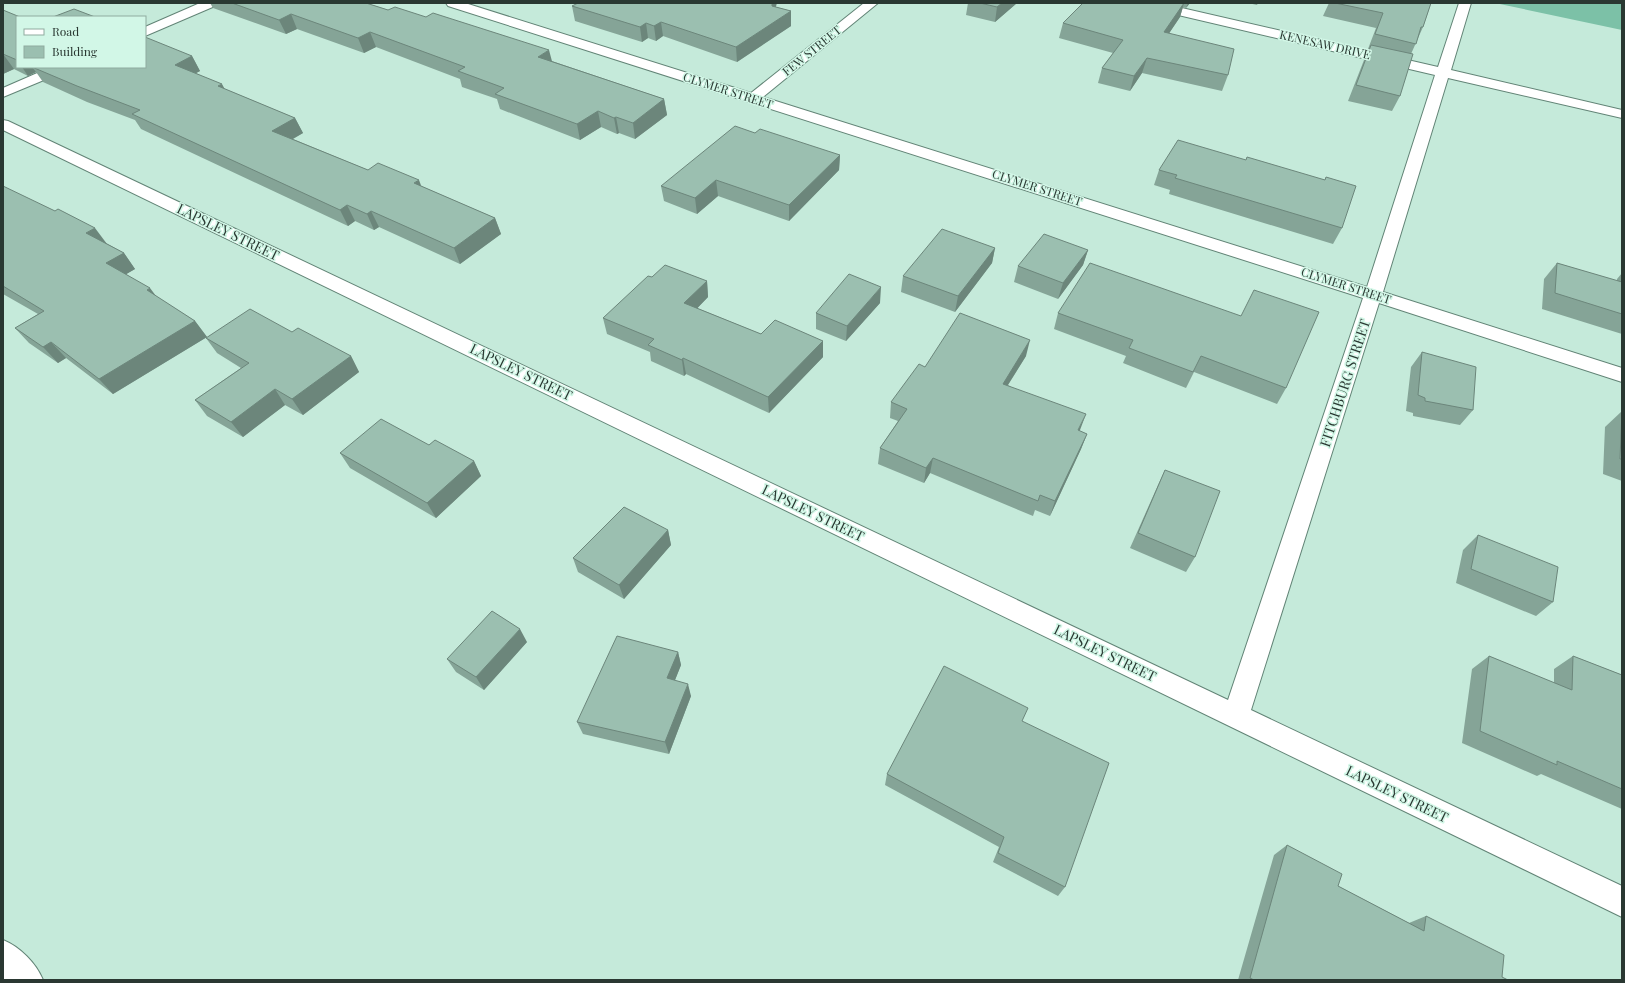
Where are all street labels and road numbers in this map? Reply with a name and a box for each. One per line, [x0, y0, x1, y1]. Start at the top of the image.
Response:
street label: FEW STREET [779, 21, 845, 79]
street label: KENESAW DRIVE [1278, 26, 1372, 62]
street label: CLYMER STREET [681, 68, 776, 112]
street label: CLYMER STREET [990, 165, 1085, 209]
street label: LAPSLEY STREET [174, 199, 283, 265]
street label: CLYMER STREET [1299, 263, 1394, 307]
street label: FITCHBURG STREET [1315, 316, 1374, 449]
street label: LAPSLEY STREET [467, 339, 576, 405]
street label: LAPSLEY STREET [759, 480, 868, 546]
street label: LAPSLEY STREET [1051, 620, 1160, 686]
street label: LAPSLEY STREET [1343, 761, 1452, 827]

